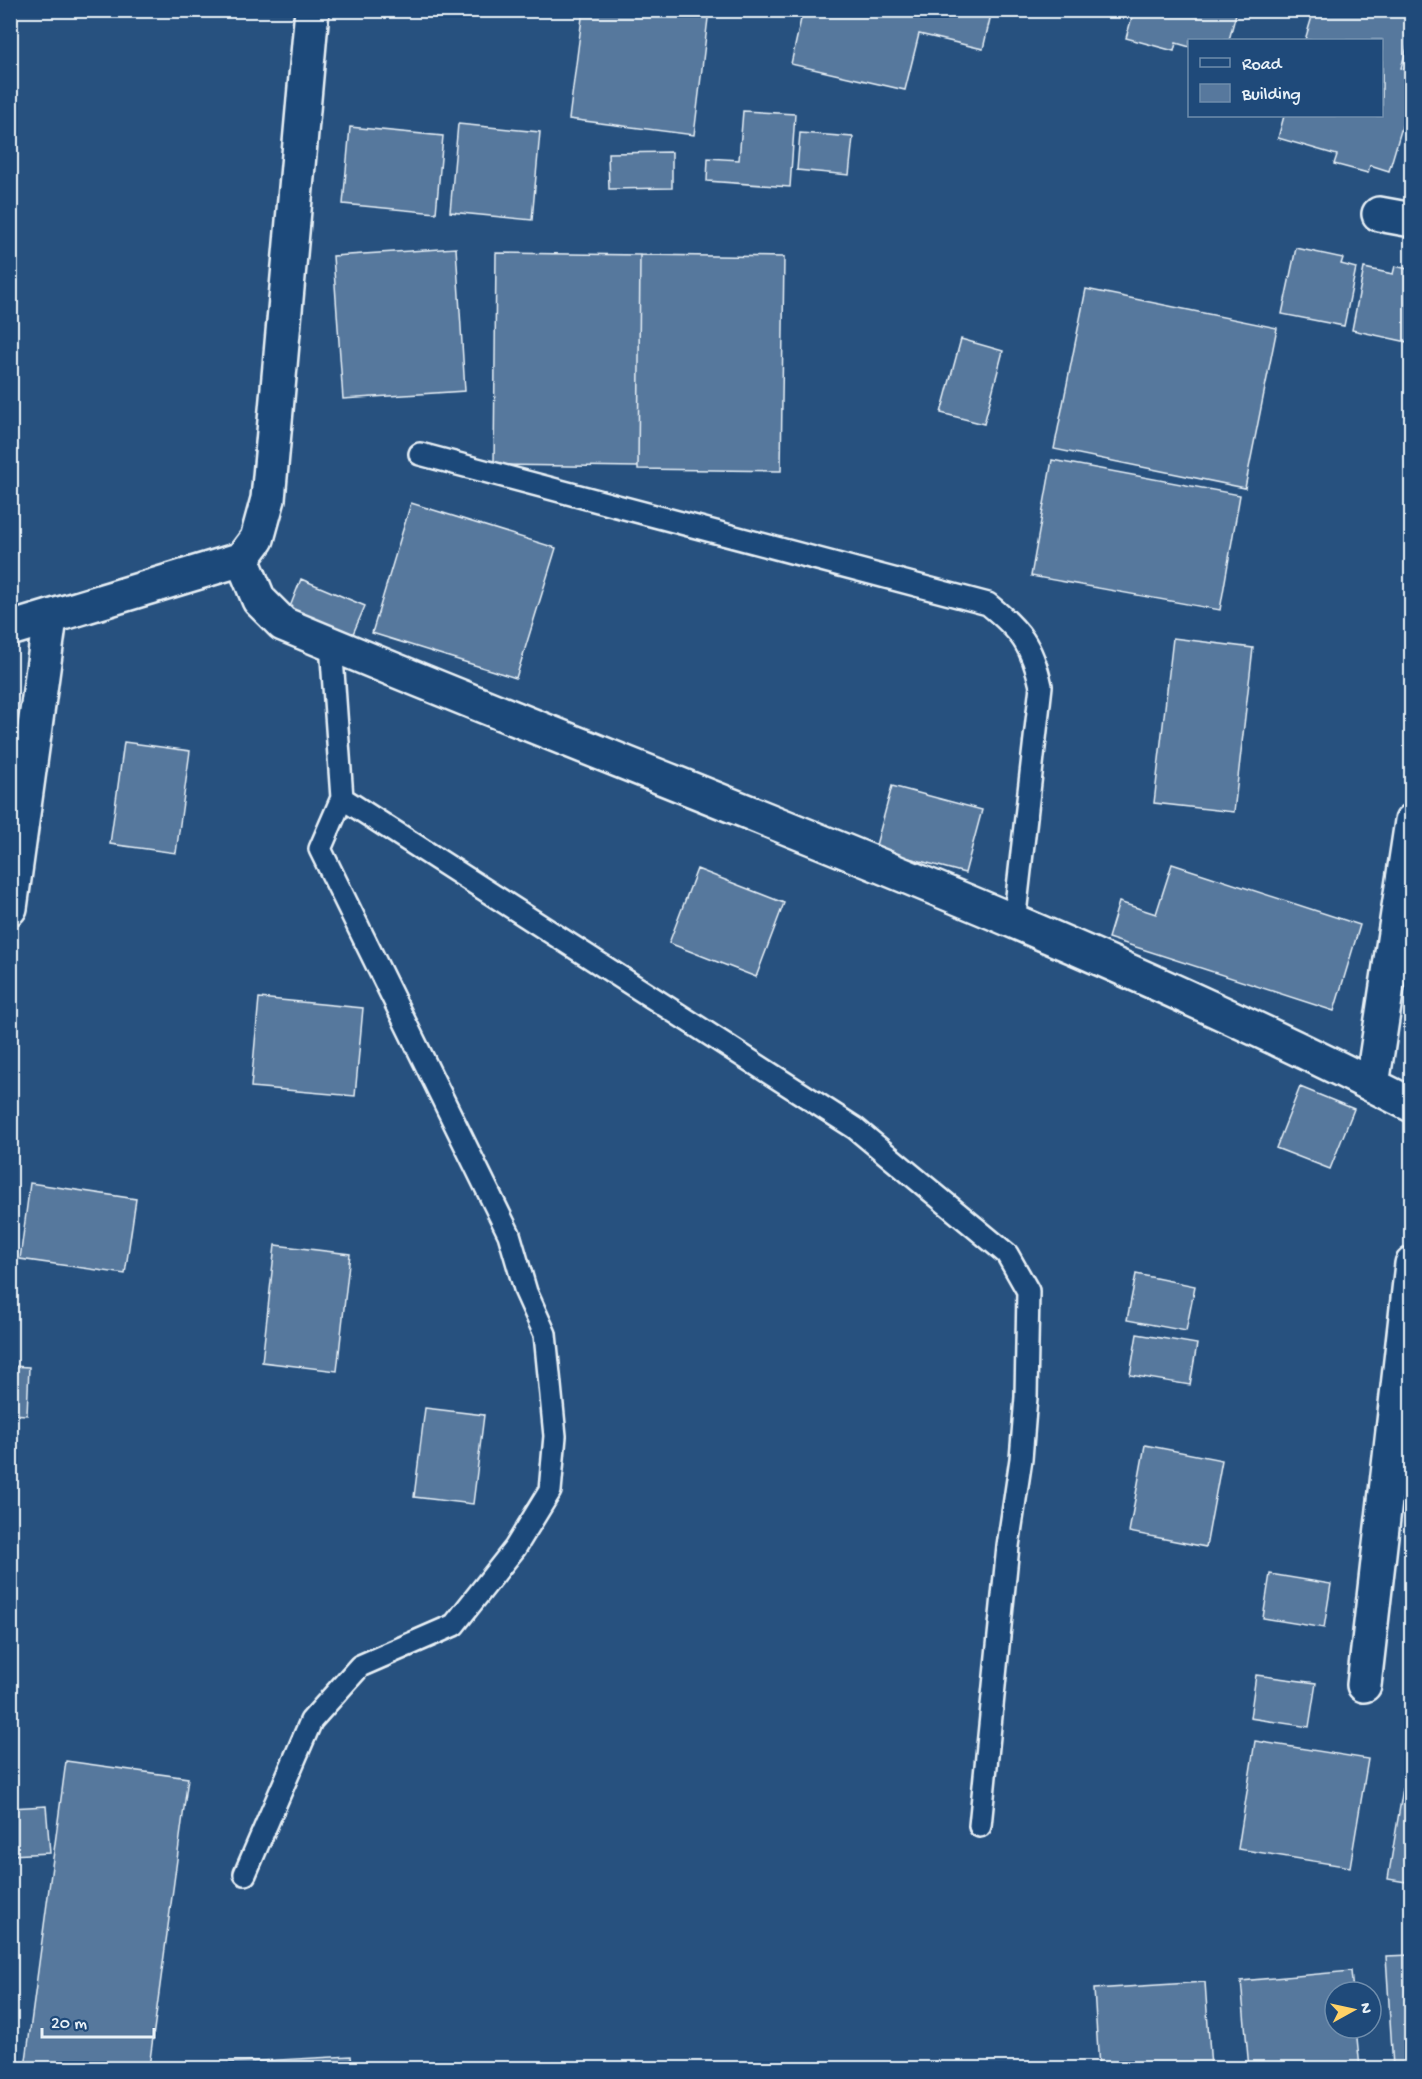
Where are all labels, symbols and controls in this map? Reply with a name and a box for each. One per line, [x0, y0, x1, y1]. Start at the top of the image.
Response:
legend [1188, 39, 1383, 117]
text: Road [1242, 55, 1283, 76]
text: Building [1241, 85, 1301, 106]
north arrow [1323, 1980, 1383, 2040]
scale bar [42, 2001, 154, 2039]
text: N [1354, 2002, 1375, 2015]
text: 20 m [51, 2014, 87, 2035]

